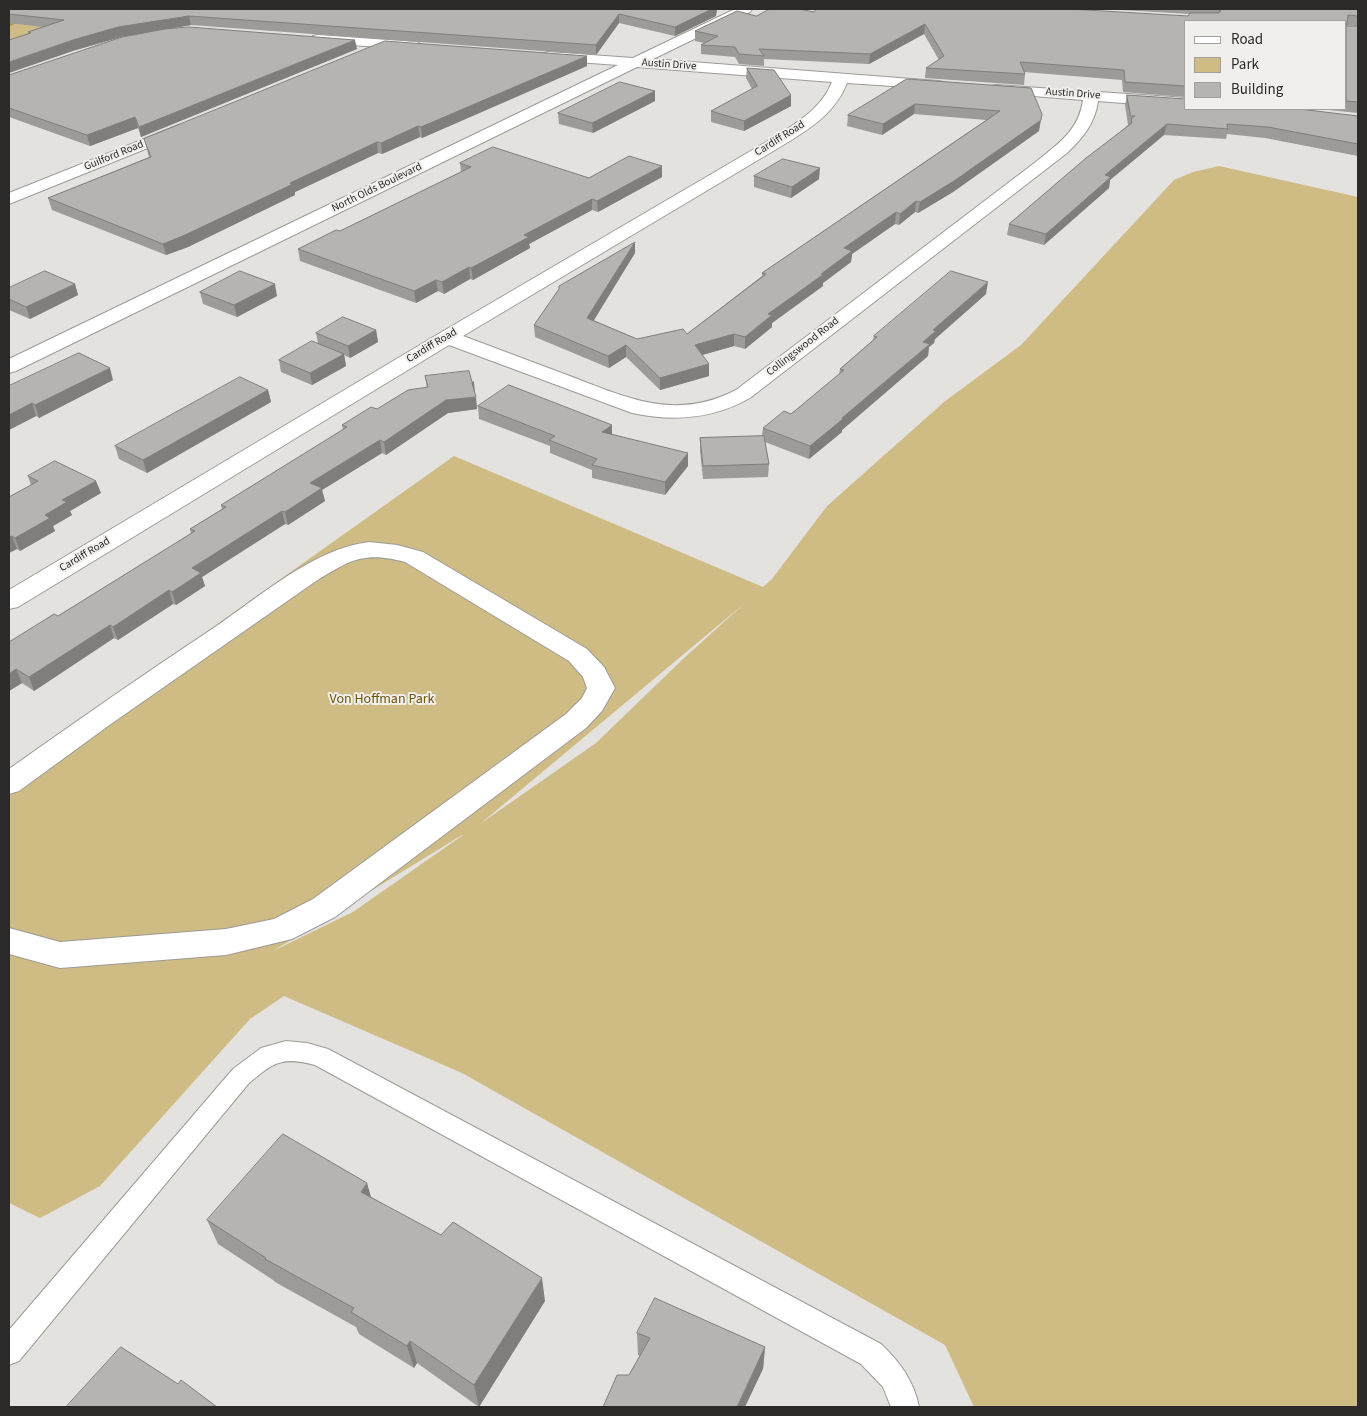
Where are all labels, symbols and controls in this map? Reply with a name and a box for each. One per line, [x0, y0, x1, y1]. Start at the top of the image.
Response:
legend [1184, 20, 1347, 110]
text: Road [1231, 29, 1263, 50]
text: Park [1231, 54, 1259, 75]
street label: Austin Drive [641, 57, 697, 73]
text: Building [1231, 79, 1283, 100]
street label: Austin Drive [1045, 86, 1101, 102]
street label: Cardiff Road [753, 118, 807, 160]
street label: Guilford Road [82, 138, 146, 174]
street label: North Olds Boulevard [330, 160, 424, 216]
street label: Collingswood Road [764, 315, 842, 379]
street label: Cardiff Road [404, 326, 460, 366]
street label: Cardiff Road [57, 535, 113, 575]
park label: Von Hoffman Park [329, 692, 435, 708]

